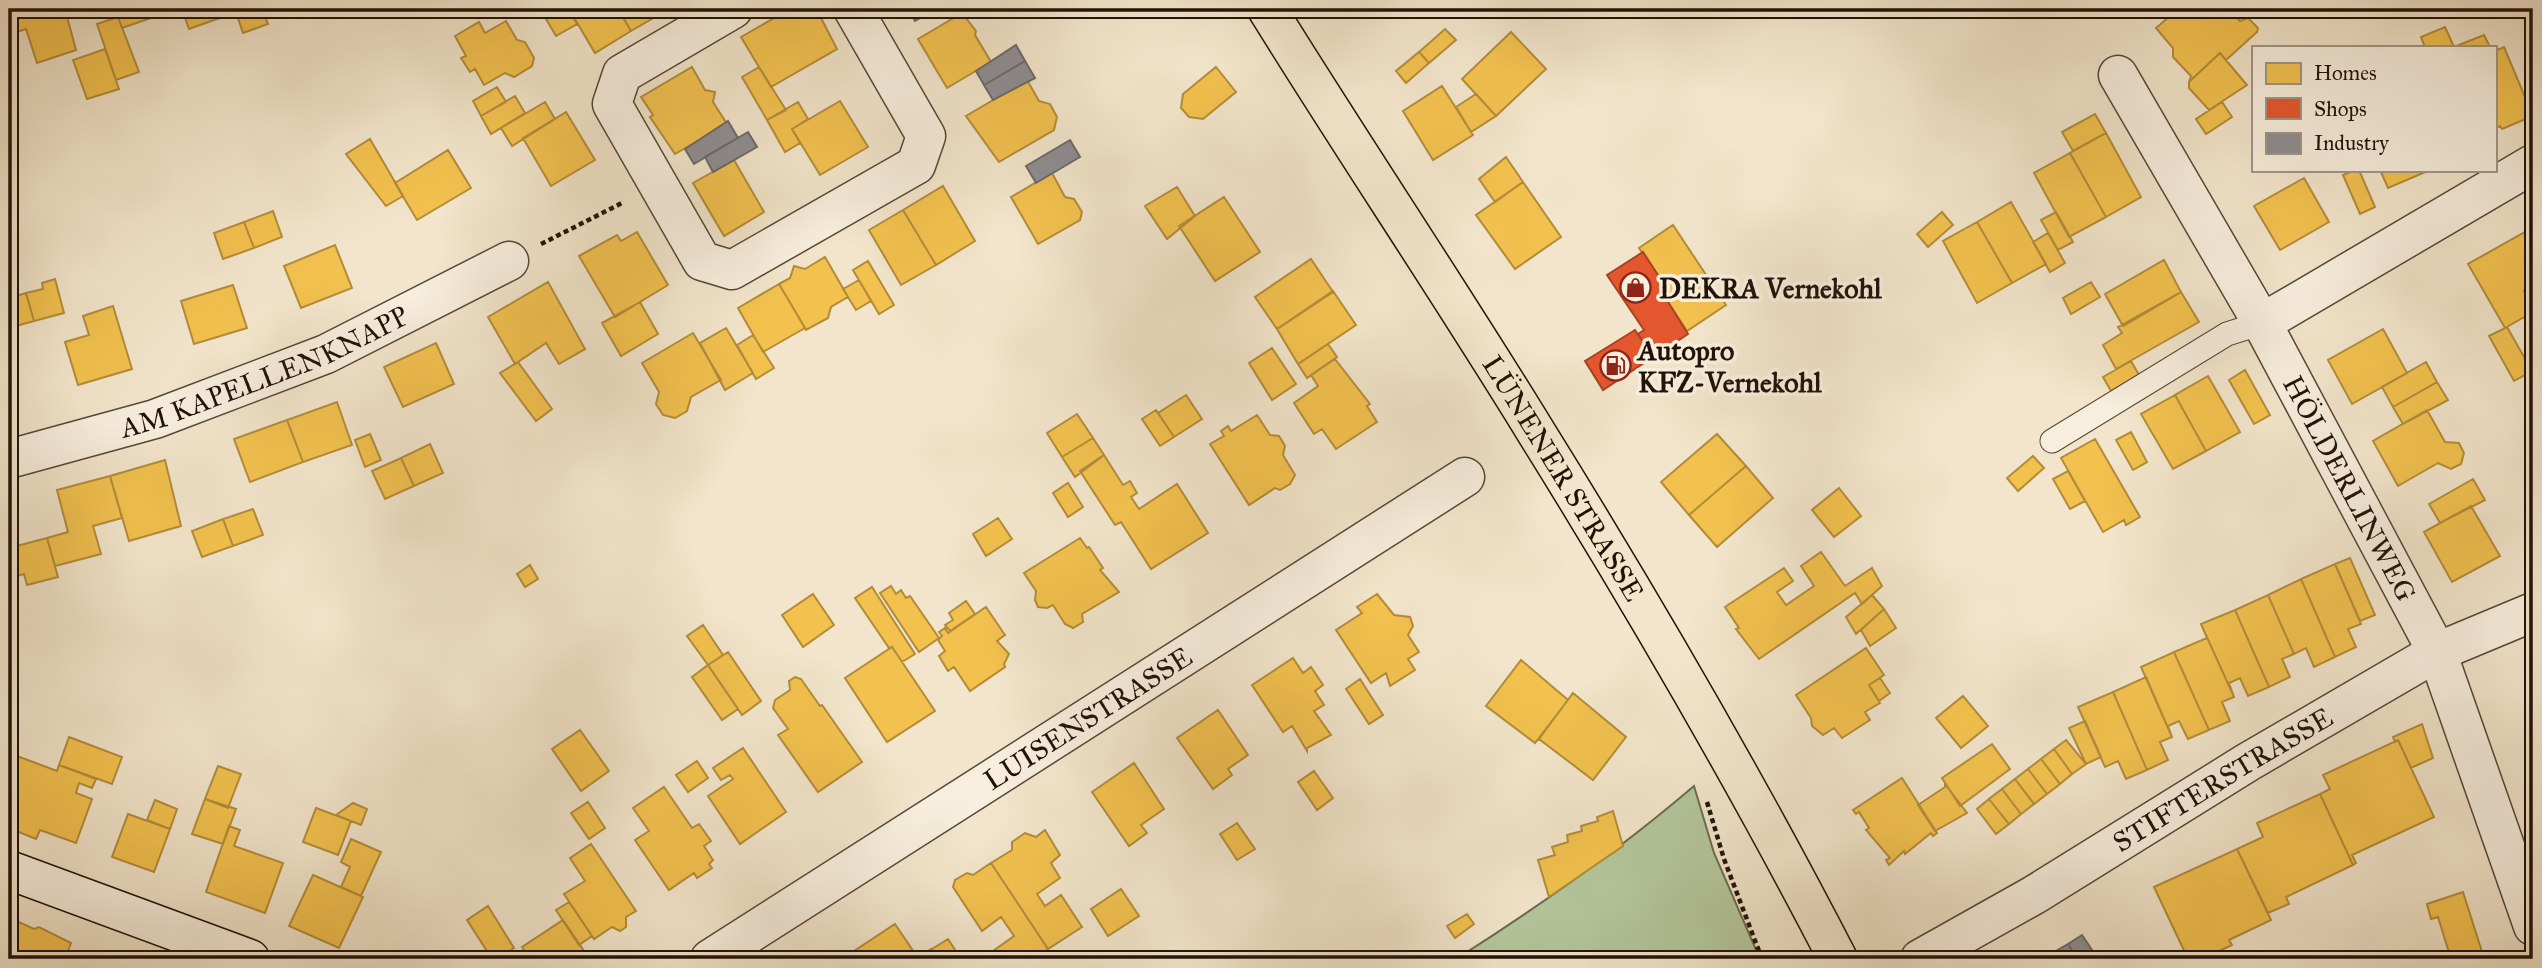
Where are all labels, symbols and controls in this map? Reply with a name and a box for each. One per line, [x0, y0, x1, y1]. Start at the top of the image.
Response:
legend [2252, 46, 2496, 172]
text: Homes [2314, 60, 2377, 86]
text: Shops [2314, 96, 2367, 122]
text: Industry [2314, 130, 2390, 156]
shop icon: DEKRA Vernekohl [1619, 271, 1653, 305]
place label: DEKRA Vernekohl [1659, 271, 1882, 306]
street label: AM KAPELLENKNAPP [115, 298, 414, 446]
place label: Autopro KFZ-Vernekohl [1636, 333, 1822, 400]
street label: LÜNENER STRASSE [1475, 349, 1652, 607]
fuel station icon: Autopro KFZ-Vernekohl [1598, 349, 1632, 383]
street label: HÖLDERLINWEG [2275, 370, 2424, 607]
street label: LUISENSTRASSE [977, 639, 1198, 798]
street label: STIFTERSTRASSE [2106, 700, 2339, 860]

